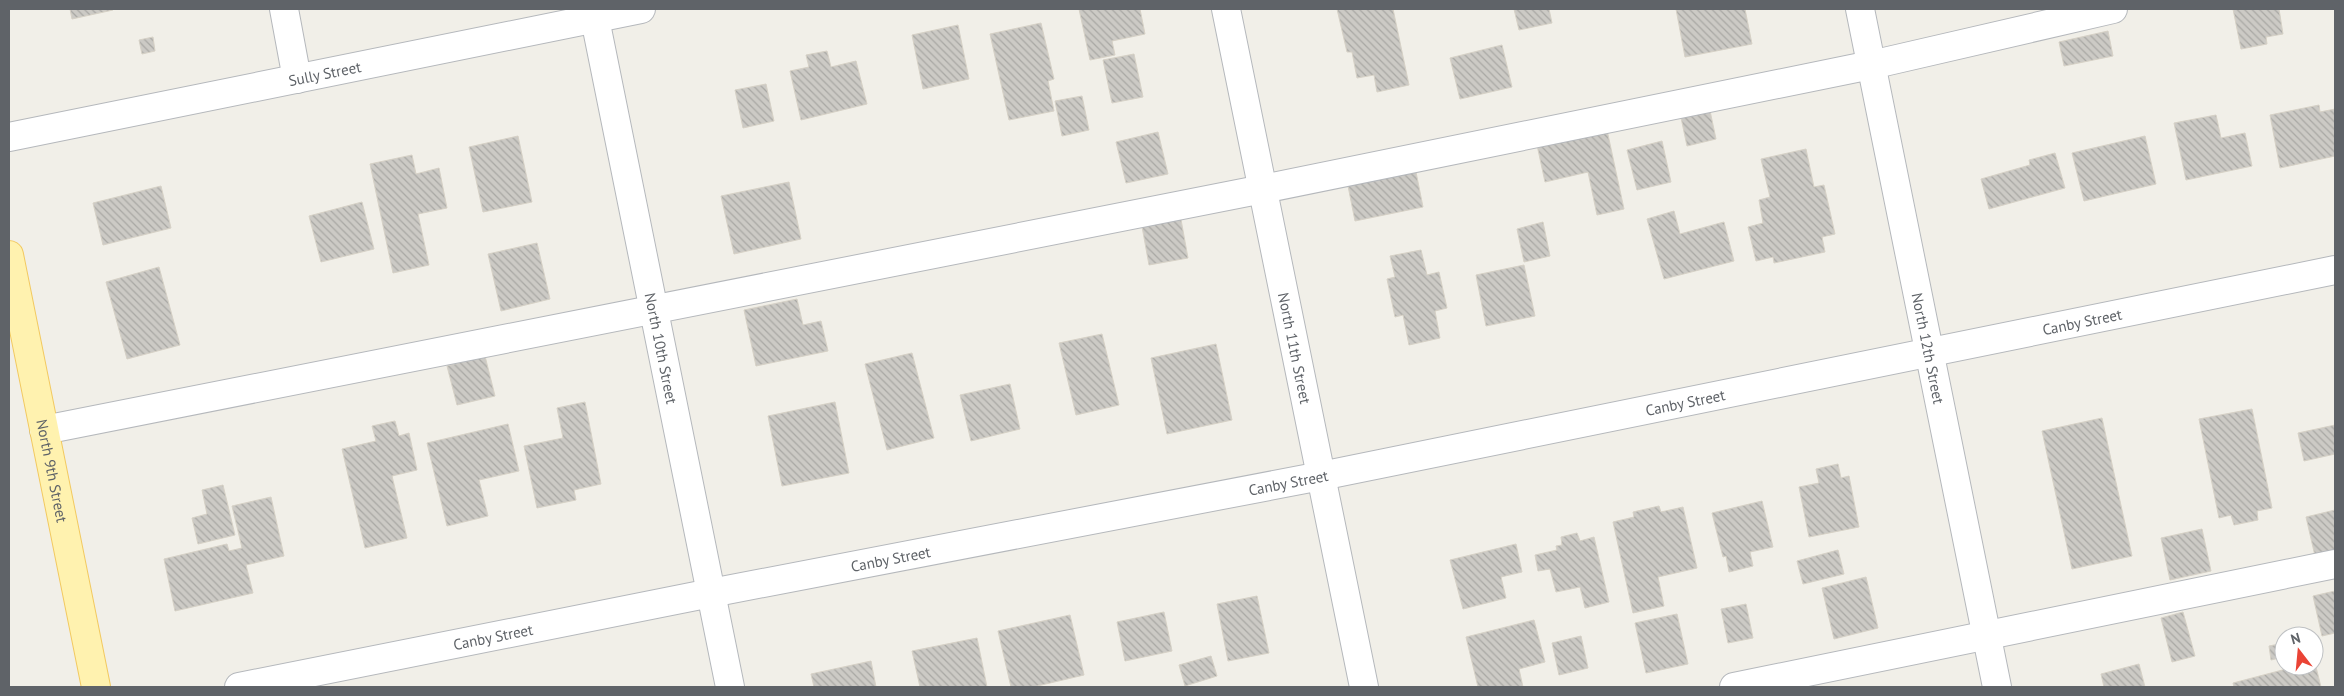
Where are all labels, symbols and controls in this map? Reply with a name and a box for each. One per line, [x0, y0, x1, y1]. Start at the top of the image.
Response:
street label: Sully Street [287, 56, 363, 90]
street label: North 10th Street [641, 291, 682, 405]
street label: North 11th Street [1274, 291, 1316, 405]
street label: North 12th Street [1908, 291, 1949, 405]
street label: Canby Street [2041, 304, 2124, 339]
street label: Canby Street [1644, 385, 1727, 419]
street label: North 9th Street [33, 417, 72, 524]
street label: Canby Street [1247, 465, 1330, 499]
street label: Canby Street [849, 542, 932, 576]
street label: Canby Street [452, 619, 534, 654]
north arrow [2274, 626, 2324, 676]
text: N [2289, 629, 2302, 648]

